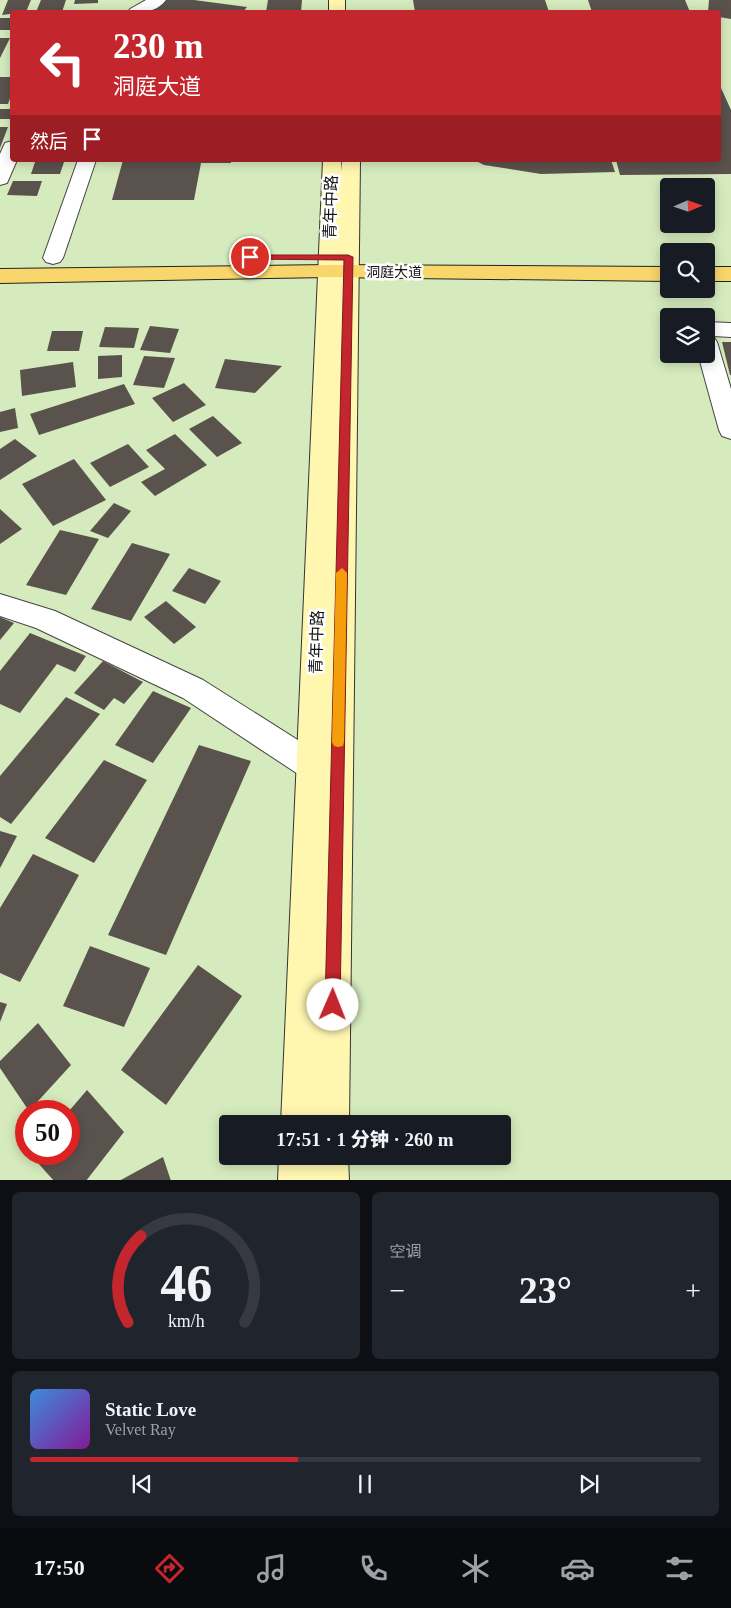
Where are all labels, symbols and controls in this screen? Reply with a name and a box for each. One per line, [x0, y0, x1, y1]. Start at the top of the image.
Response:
text: 230 m [113, 27, 203, 66]
icon: left [30, 30, 95, 95]
text: 洞庭大道 [113, 74, 201, 99]
icon: arrive [78, 125, 106, 153]
text: 然后 [30, 131, 68, 152]
street label: 青年中路 [321, 175, 340, 239]
north arrow [660, 178, 715, 232]
map controls [660, 178, 715, 363]
pin [229, 236, 271, 278]
icon: arrive [236, 243, 264, 271]
button: search [660, 243, 715, 298]
street label: 洞庭大道 [366, 264, 422, 280]
button: layers [660, 308, 715, 363]
street label: 青年中路 [307, 610, 326, 674]
position arrow [306, 978, 358, 1030]
speed limit sign: 50 [15, 1100, 80, 1165]
text: 17:51 · 1 分钟 · 260 m [276, 1129, 454, 1150]
text: 空调 [390, 1243, 422, 1260]
text: 46 [160, 1255, 212, 1312]
text: 23° [519, 1269, 572, 1311]
text: − [390, 1275, 405, 1306]
text: + [685, 1275, 701, 1306]
text: km/h [167, 1311, 204, 1331]
text: Static Love [105, 1399, 196, 1420]
text: Velvet Ray [105, 1421, 176, 1438]
icon: previous [128, 1470, 156, 1498]
icon: pause [351, 1470, 379, 1498]
icon: next [575, 1470, 603, 1498]
icon: directions [152, 1551, 187, 1586]
icon: music [254, 1551, 289, 1586]
icon: phone [356, 1551, 391, 1586]
icon: climate [458, 1551, 493, 1586]
icon: car [560, 1551, 595, 1586]
icon: filters [662, 1551, 697, 1586]
text: 17:50 [34, 1555, 85, 1580]

